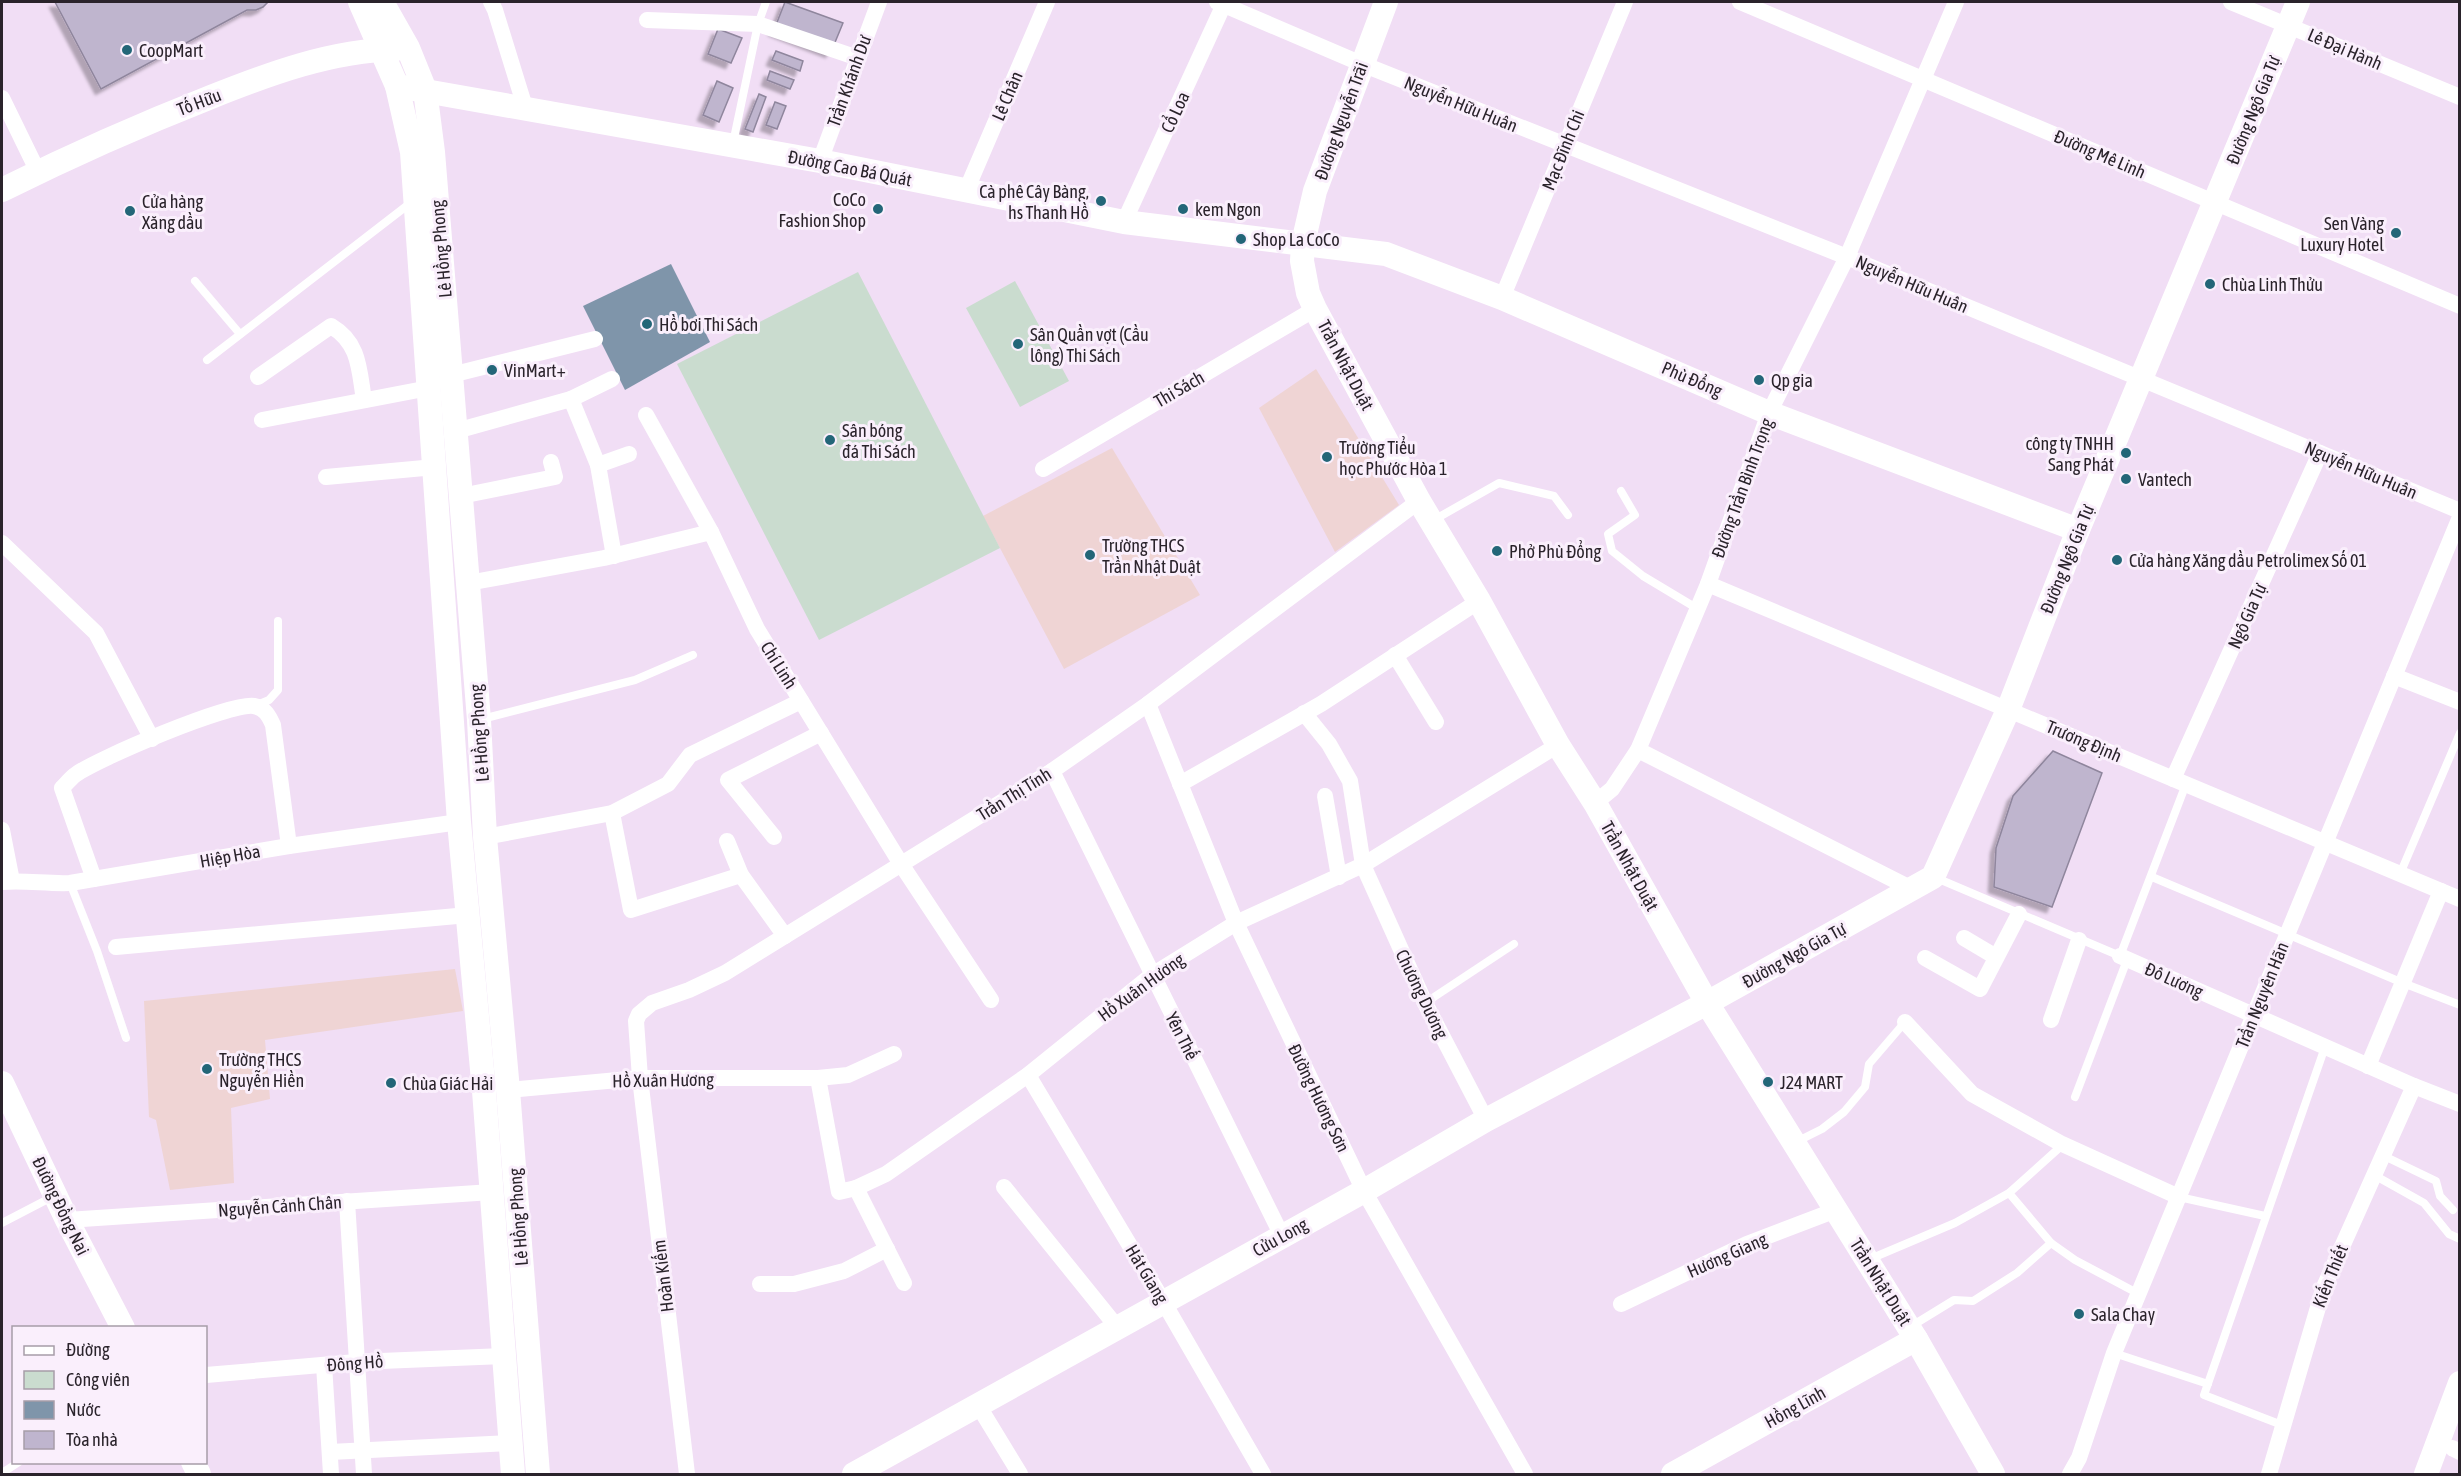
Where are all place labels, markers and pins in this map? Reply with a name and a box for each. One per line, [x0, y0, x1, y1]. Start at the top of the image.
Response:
place label: CoopMart [139, 40, 203, 61]
marker: CoopMart [120, 43, 134, 57]
place label: Cà phê Cây Bàng, hs Thanh Hồ [979, 181, 1089, 223]
place label: CoCo Fashion Shop [779, 189, 866, 231]
place label: Cửa hàng Xăng dầu [142, 191, 203, 233]
marker: Cà phê Cây Bàng, hs Thanh Hồ [1094, 194, 1108, 208]
place label: kem Ngon [1195, 199, 1261, 220]
marker: CoCo Fashion Shop [871, 202, 885, 216]
marker: kem Ngon [1176, 202, 1190, 216]
marker: Cửa hàng Xăng dầu [123, 204, 137, 218]
place label: Sen Vàng Luxury Hotel [2300, 213, 2384, 255]
marker: Sen Vàng Luxury Hotel [2389, 226, 2403, 240]
place label: Shop La CoCo [1253, 229, 1340, 250]
marker: Shop La CoCo [1234, 232, 1248, 246]
place label: Chùa Linh Thửu [2222, 274, 2323, 295]
marker: Chùa Linh Thửu [2203, 277, 2217, 291]
place label: Hồ bơi Thi Sách [659, 313, 758, 335]
marker: Hồ bơi Thi Sách [640, 317, 654, 331]
place label: Sân Quần vợt (Cầu lông) Thi Sách [1030, 323, 1149, 366]
marker: Sân Quần vợt (Cầu lông) Thi Sách [1011, 337, 1025, 351]
place label: VinMart+ [504, 360, 566, 381]
marker: VinMart+ [485, 363, 499, 377]
place label: Qp gia [1771, 370, 1813, 391]
marker: Qp gia [1752, 373, 1766, 387]
place label: Sân bóng đá Thi Sách [842, 420, 916, 462]
marker: Sân bóng đá Thi Sách [823, 433, 837, 447]
place label: công ty TNHH Sang Phát [2025, 433, 2114, 475]
place label: Trường Tiểu học Phước Hòa 1 [1339, 436, 1447, 479]
marker: công ty TNHH Sang Phát [2119, 446, 2133, 460]
marker: Trường Tiểu học Phước Hòa 1 [1320, 450, 1334, 464]
place label: Vantech [2138, 469, 2192, 490]
marker: Vantech [2119, 472, 2133, 486]
place label: Trường THCS Trần Nhật Duật [1102, 535, 1201, 577]
place label: Phở Phù Đổng [1509, 540, 1601, 562]
marker: Phở Phù Đổng [1490, 544, 1504, 558]
marker: Trường THCS Trần Nhật Duật [1083, 548, 1097, 562]
place label: Cửa hàng Xăng dầu Petrolimex Số 01 [2129, 549, 2367, 571]
marker: Cửa hàng Xăng dầu Petrolimex Số 01 [2110, 553, 2124, 567]
place label: Trường THCS Nguyễn Hiền [219, 1049, 304, 1091]
marker: Trường THCS Nguyễn Hiền [200, 1062, 214, 1076]
place label: J24 MART [1780, 1072, 1843, 1093]
place label: Chùa Giác Hải [403, 1073, 494, 1094]
marker: J24 MART [1761, 1075, 1775, 1089]
marker: Chùa Giác Hải [384, 1076, 398, 1090]
place label: Sala Chay [2091, 1304, 2155, 1325]
marker: Sala Chay [2072, 1307, 2086, 1321]

